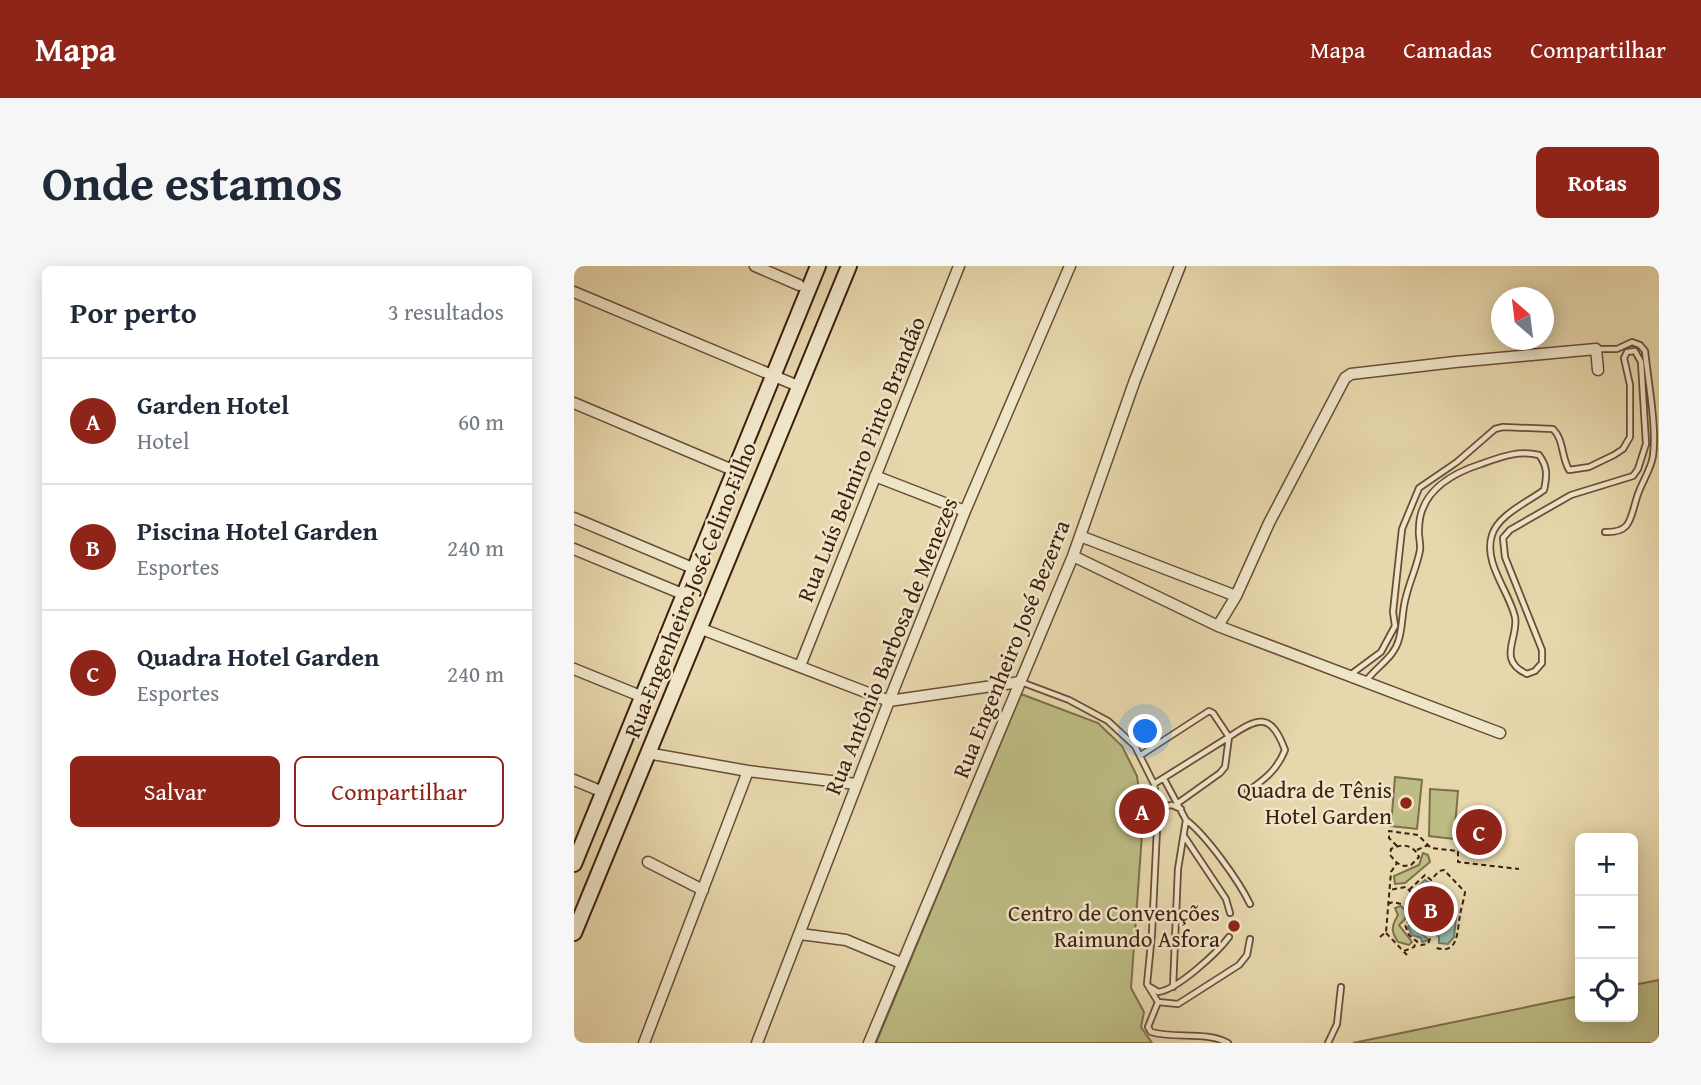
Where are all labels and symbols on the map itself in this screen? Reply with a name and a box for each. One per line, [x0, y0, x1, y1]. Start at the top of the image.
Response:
north arrow [1491, 287, 1554, 350]
street label: Rua Luís Belmiro Pinto Brandão [788, 311, 933, 606]
street label: Rua Engenheiro José Celino Filho [615, 437, 764, 743]
street label: Rua Antônio Barbosa de Menezes [816, 492, 965, 799]
street label: Rua Engenheiro José Bezerra [944, 515, 1078, 783]
your location [1128, 714, 1162, 748]
place label: Quadra de Tênis Hotel Garden [1237, 773, 1392, 832]
pin: A [1119, 785, 1165, 837]
marker: Quadra de Tênis Hotel Garden [1398, 795, 1414, 811]
pin: C [1456, 806, 1502, 858]
pin: B [1408, 883, 1454, 935]
place label: Centro de Convenções Raimundo Asfora [1008, 896, 1220, 955]
marker: Centro de Convenções Raimundo Asfora [1226, 918, 1242, 934]

